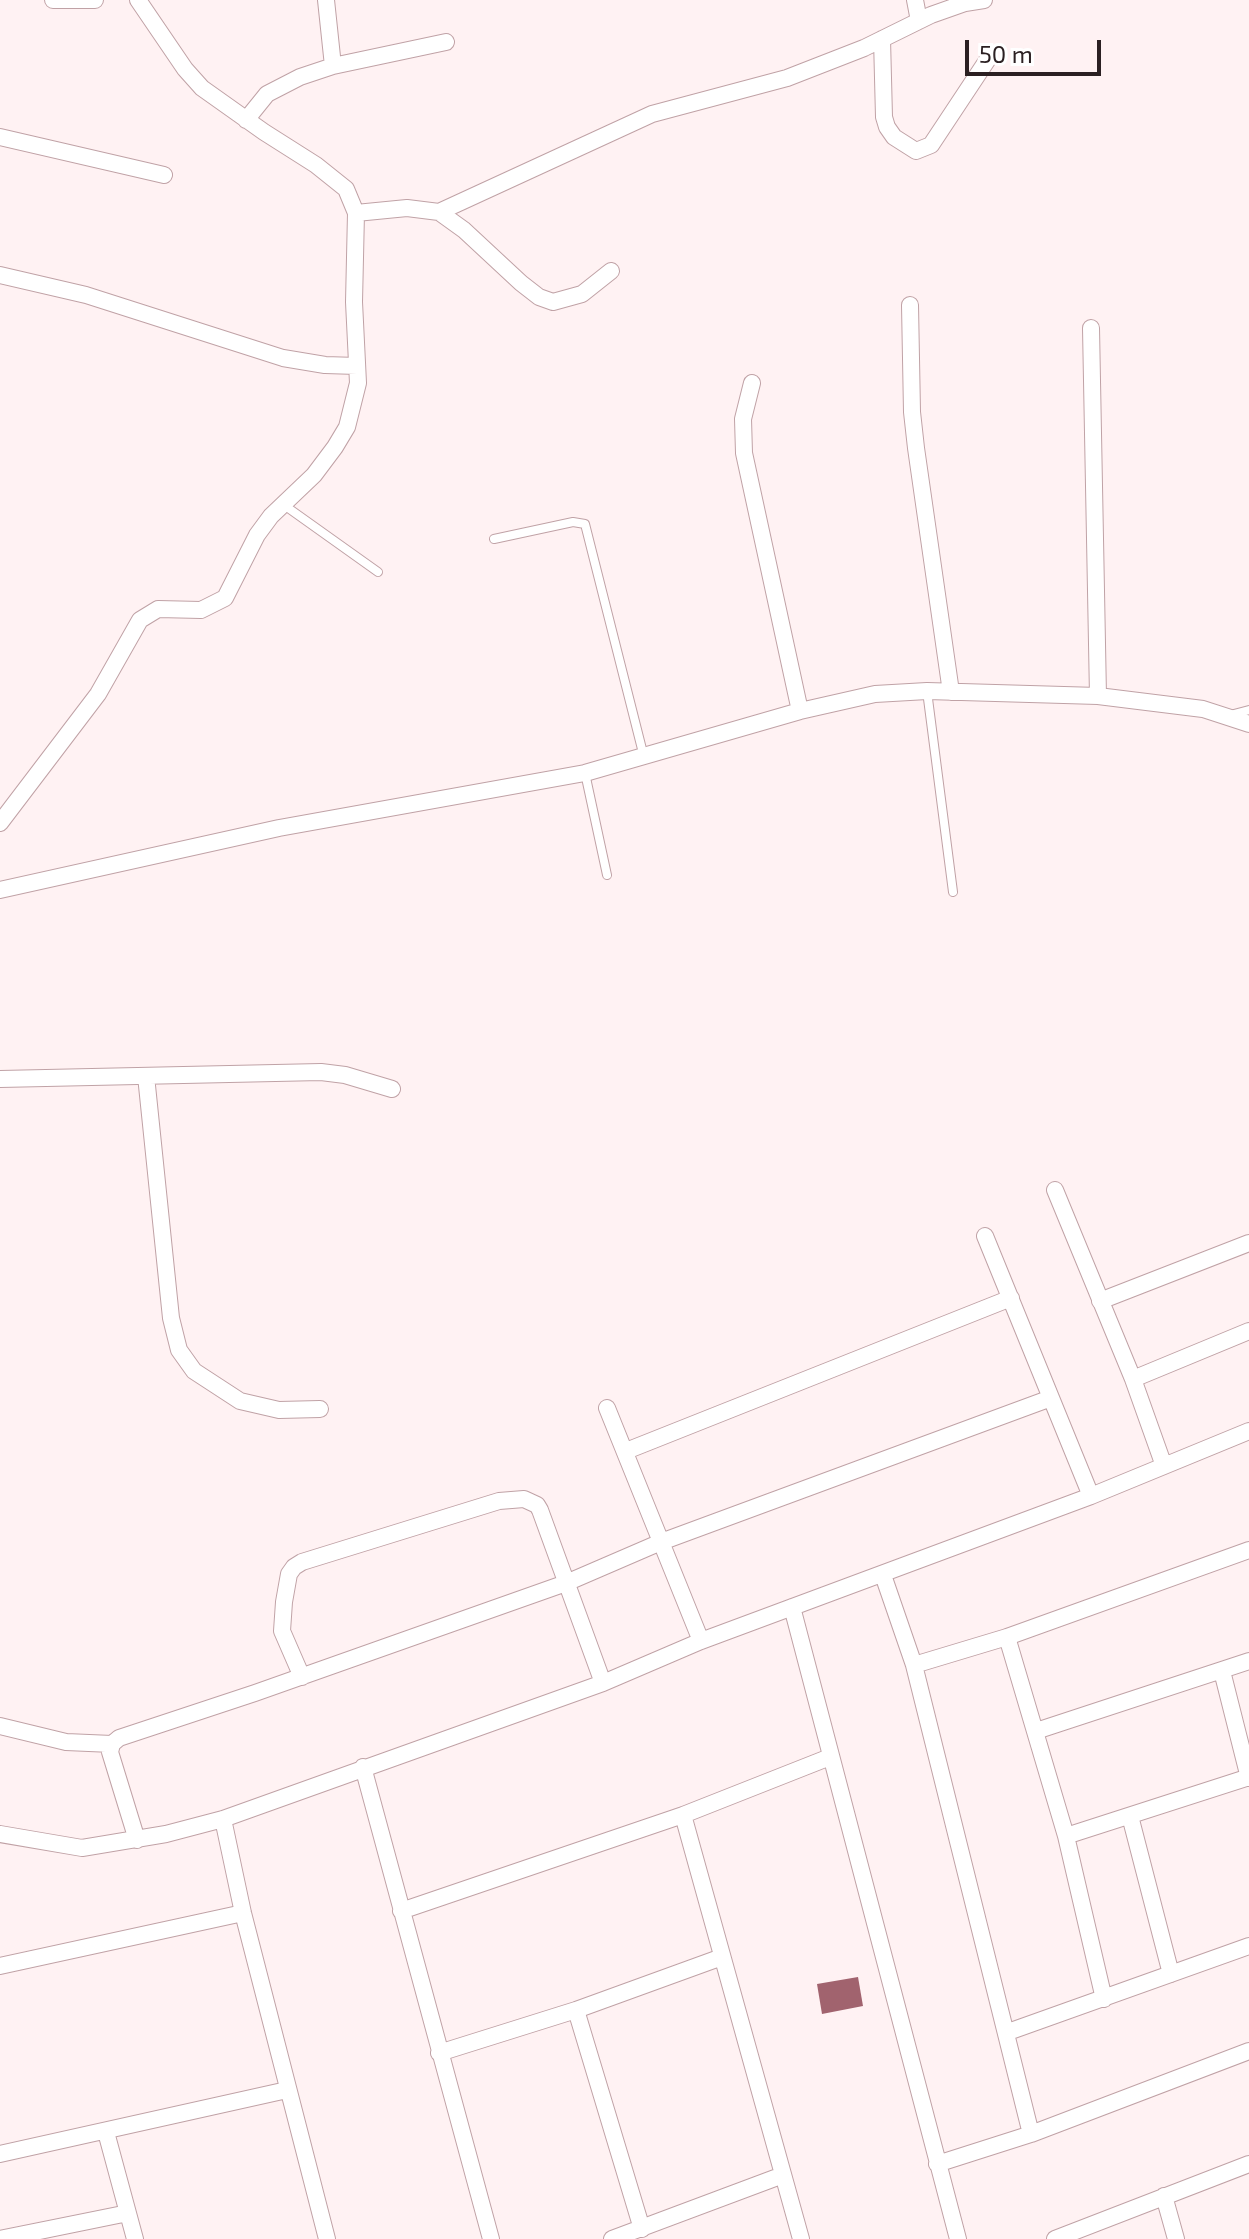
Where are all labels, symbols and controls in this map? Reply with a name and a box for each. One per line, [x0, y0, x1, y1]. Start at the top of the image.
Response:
scale bar [969, 24, 1105, 74]
text: 50 m [979, 39, 1033, 68]

